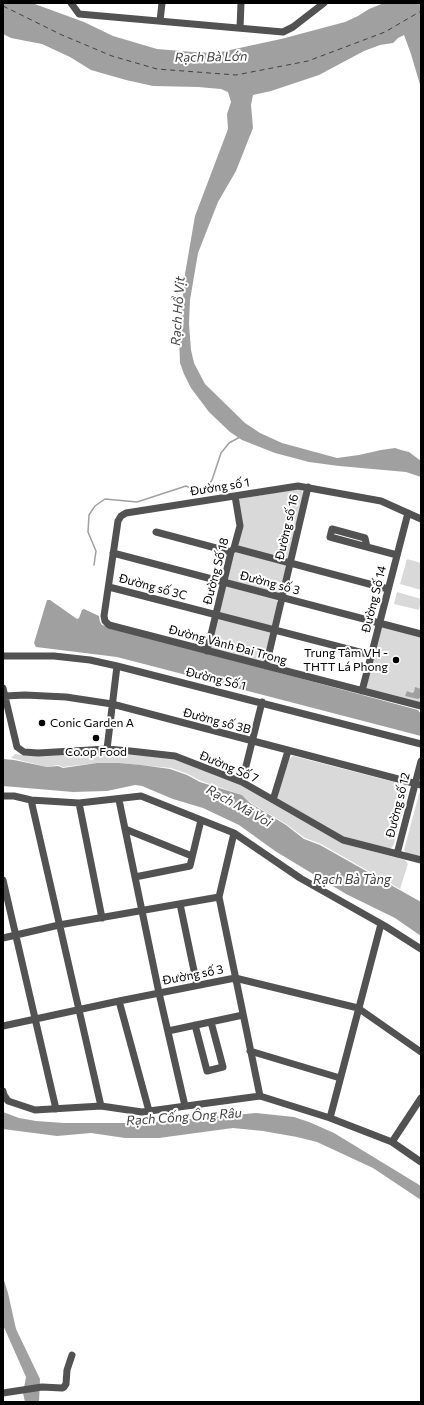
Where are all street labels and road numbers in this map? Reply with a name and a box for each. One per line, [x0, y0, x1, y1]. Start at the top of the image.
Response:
street label: Đường số 1 [189, 475, 251, 499]
street label: Đường số 16 [272, 493, 302, 561]
street label: Đường Số 18 [200, 536, 232, 606]
street label: Đường Số 14 [359, 564, 389, 634]
street label: Đường số 3 [238, 568, 302, 598]
street label: Đường số 3C [117, 571, 189, 603]
street label: Đường Vành Đai Trong [167, 622, 289, 668]
street label: Đường Số 1 [184, 665, 248, 693]
street label: Đường số 3B [182, 705, 252, 737]
street label: Đường Số 7 [197, 748, 261, 786]
street label: Đường số 12 [383, 771, 413, 839]
street label: Đường số 3 [161, 962, 225, 988]

